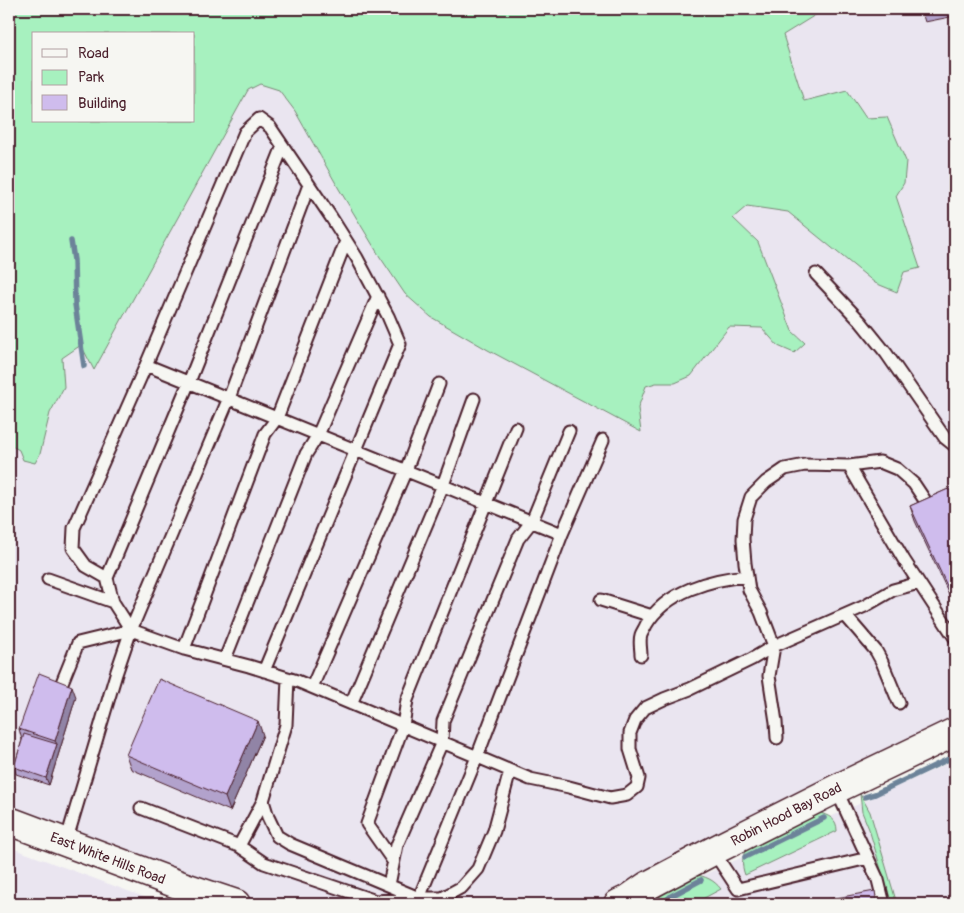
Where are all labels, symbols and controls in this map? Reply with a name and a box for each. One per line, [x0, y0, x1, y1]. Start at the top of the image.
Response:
legend [32, 32, 195, 122]
text: Road [78, 44, 109, 63]
text: Park [78, 68, 105, 87]
text: Building [78, 94, 126, 113]
street label: Robin Hood Bay Road [728, 779, 845, 850]
street label: East White Hills Road [48, 829, 168, 888]

